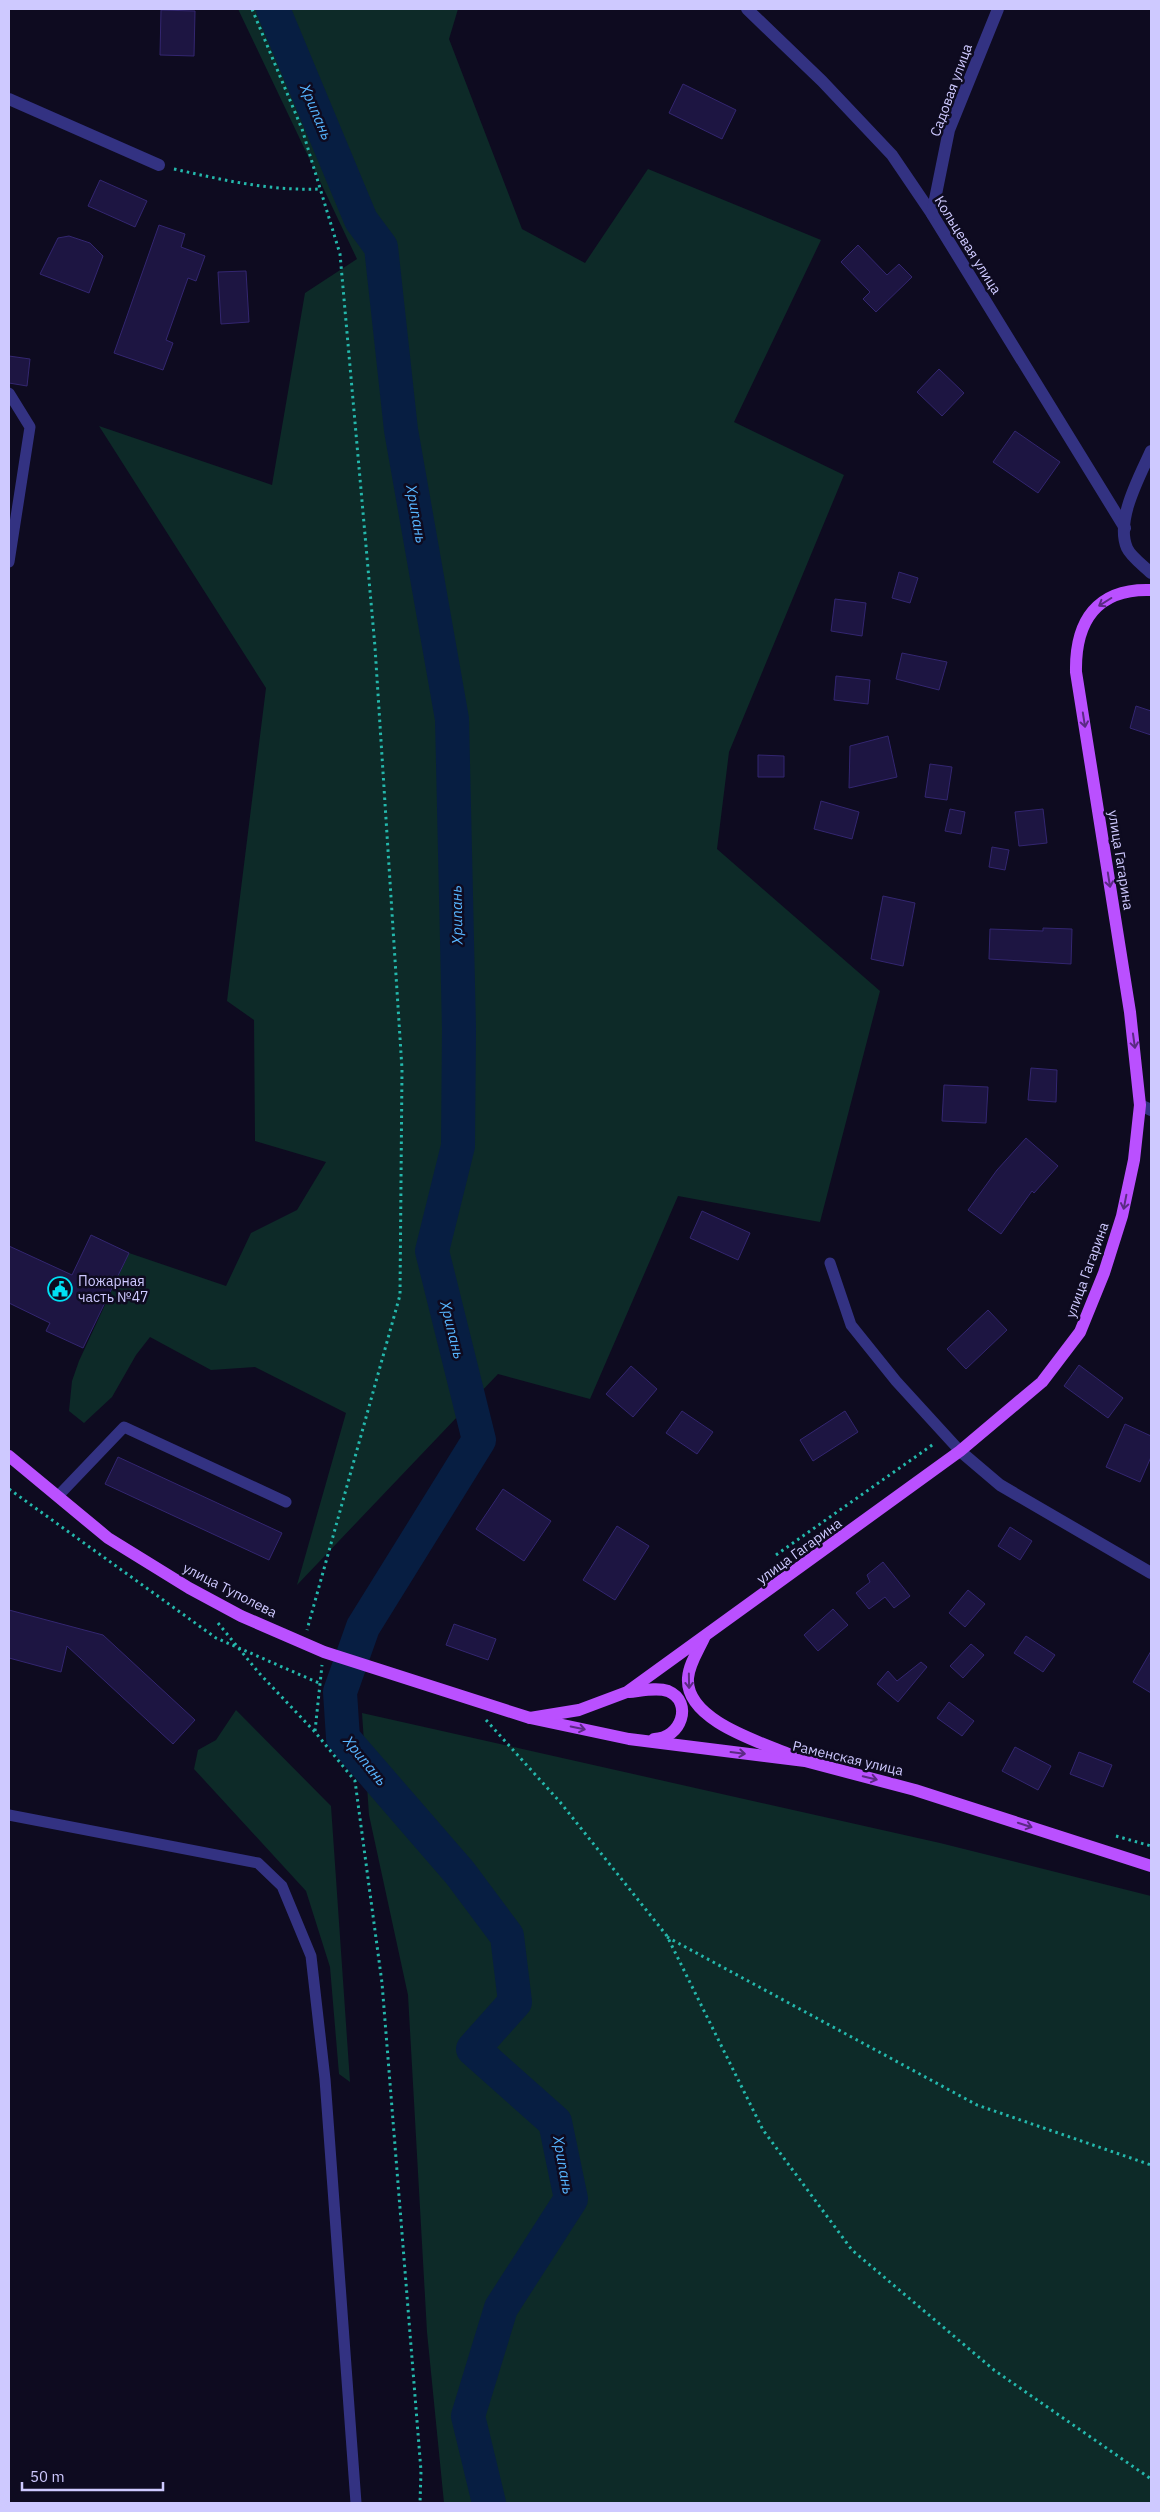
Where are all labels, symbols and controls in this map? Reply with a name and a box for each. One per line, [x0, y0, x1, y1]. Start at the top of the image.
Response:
street label: Садовая улица [926, 41, 976, 139]
water label: Хрипань [296, 80, 337, 143]
street label: Кольцевая улица [930, 192, 1006, 298]
water label: Хрипань [402, 482, 431, 545]
one-way arrow [1099, 597, 1113, 607]
one-way arrow [1079, 711, 1089, 727]
street label: улица Гагарина [1104, 809, 1138, 912]
one-way arrow [1104, 872, 1114, 888]
water label: Хрипань [446, 885, 467, 946]
one-way arrow [1129, 1033, 1139, 1049]
one-way arrow [1120, 1193, 1129, 1209]
street label: улица Гагарина [1061, 1219, 1113, 1320]
place label: Пожарная часть №47 [78, 1272, 148, 1306]
public building icon: Пожарная часть №47 [47, 1276, 73, 1302]
water label: Хрипань [436, 1298, 469, 1361]
street label: улица Гагарина [753, 1514, 845, 1588]
street label: улица Туполева [180, 1559, 280, 1622]
one-way arrow [684, 1672, 694, 1688]
one-way arrow [569, 1724, 585, 1733]
water label: Хрипань [339, 1731, 391, 1790]
street label: Раменская улица [791, 1737, 906, 1780]
one-way arrow [730, 1748, 746, 1758]
one-way arrow [861, 1774, 877, 1783]
one-way arrow [1017, 1821, 1032, 1830]
water label: Хрипань [549, 2133, 578, 2196]
scale bar [22, 2460, 164, 2492]
text: 50 m [30, 2467, 65, 2486]

